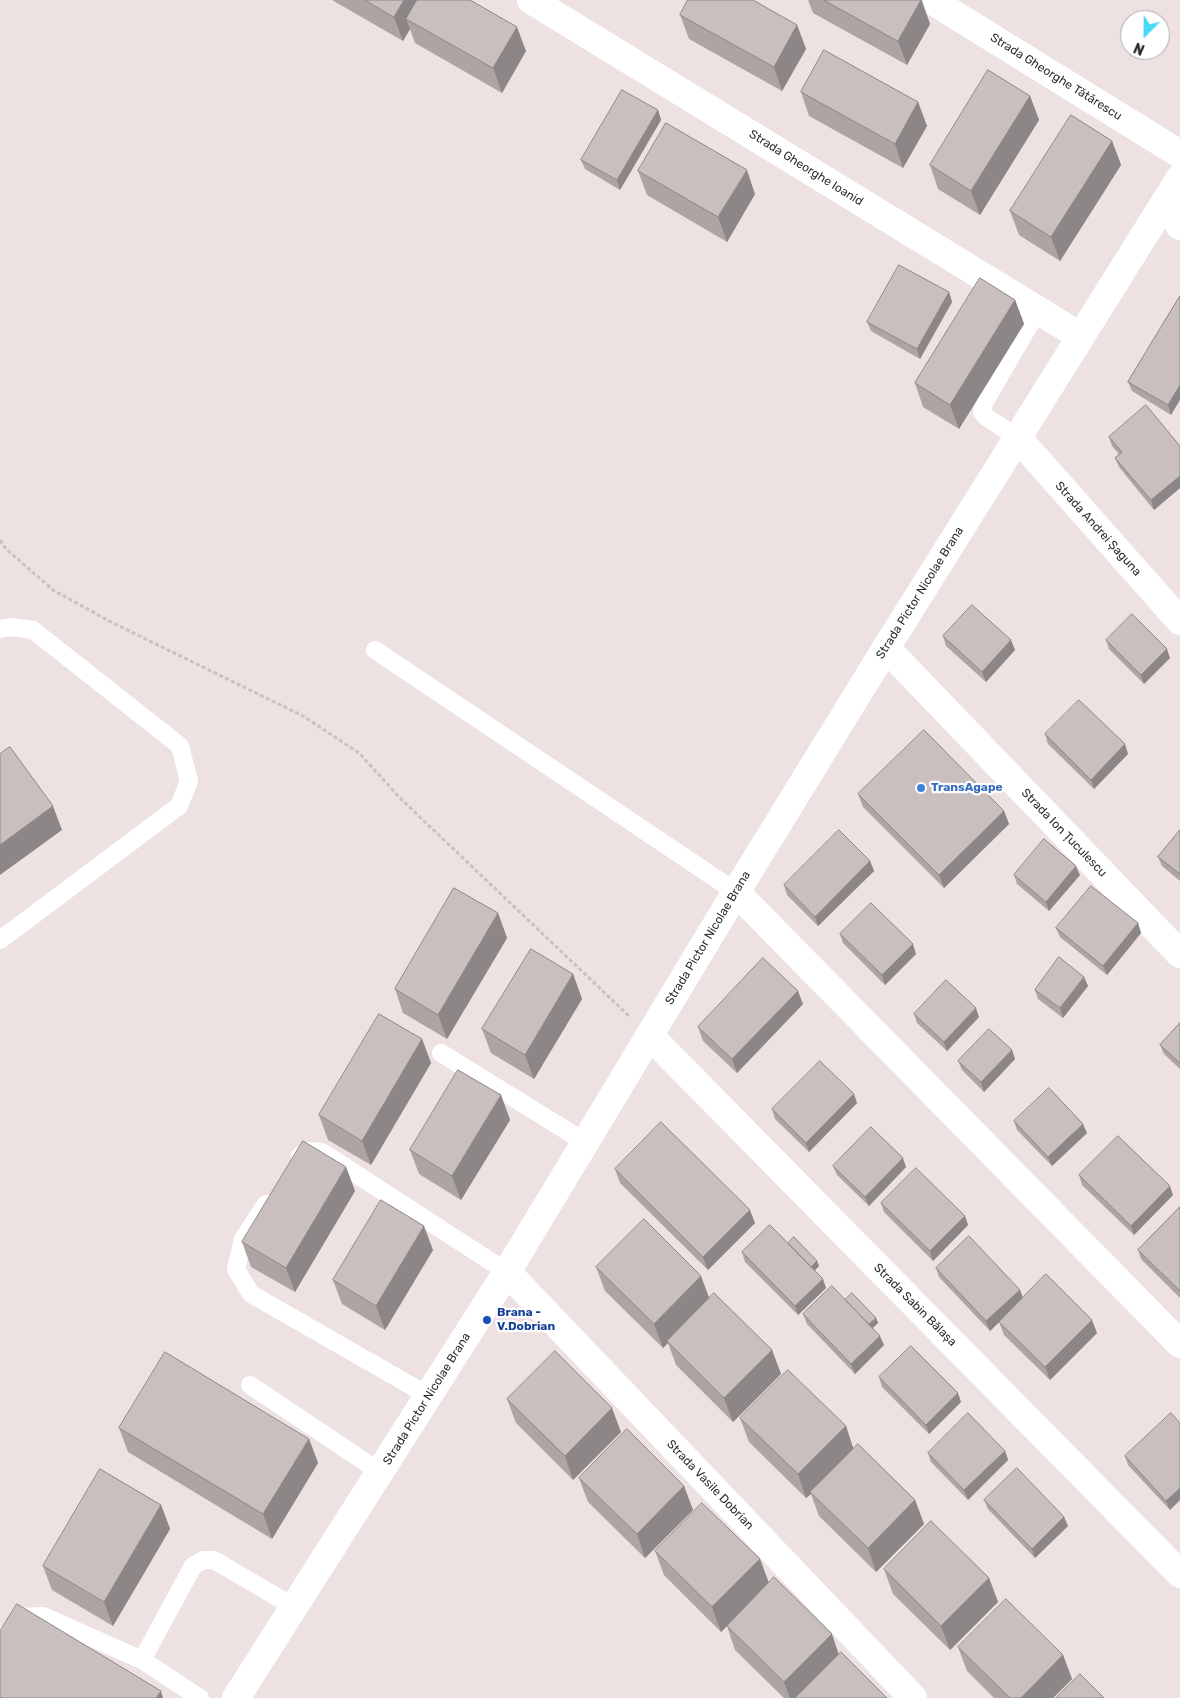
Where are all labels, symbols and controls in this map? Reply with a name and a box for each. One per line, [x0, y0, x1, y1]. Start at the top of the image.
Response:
north arrow [1120, 10, 1170, 60]
street label: Strada Gheorghe Tătărescu [988, 31, 1124, 123]
text: N [1131, 39, 1147, 58]
street label: Strada Gheorghe Ioanid [746, 127, 866, 209]
street label: Strada Andrei Șaguna [1052, 479, 1144, 579]
street label: Strada Pictor Nicolae Brana [873, 524, 967, 662]
place label: TransAgape [931, 781, 1003, 795]
marker: TransAgape [915, 782, 927, 794]
street label: Strada Ion Țuculescu [1018, 786, 1110, 880]
street label: Strada Pictor Nicolae Brana [662, 869, 754, 1007]
street label: Strada Sabin Bălașa [871, 1261, 959, 1349]
place label: Brana - V.Dobrian [497, 1306, 555, 1334]
marker: Brana - V.Dobrian [481, 1314, 493, 1326]
street label: Strada Pictor Nicolae Brana [380, 1330, 474, 1468]
street label: Strada Vasile Dobrian [663, 1437, 757, 1533]

